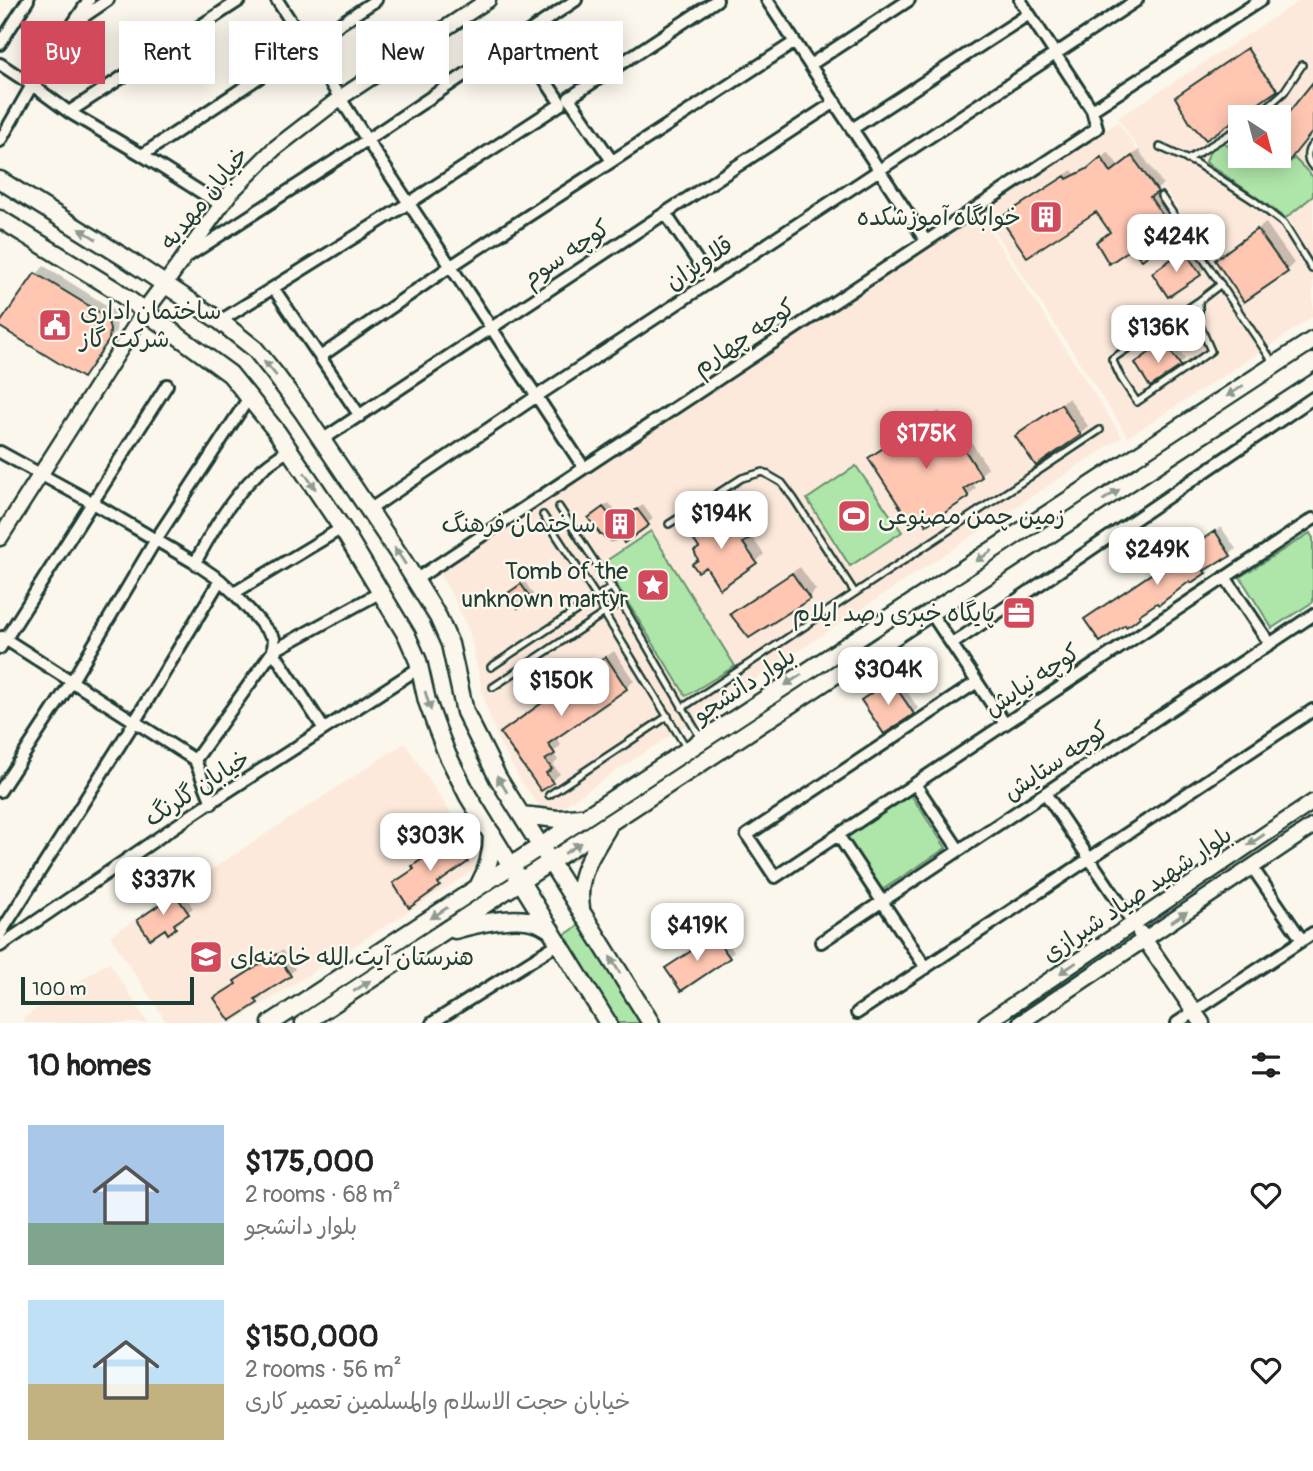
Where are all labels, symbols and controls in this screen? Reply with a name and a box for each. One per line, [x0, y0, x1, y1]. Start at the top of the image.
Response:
chip: Buy [21, 21, 105, 84]
chip: Rent [119, 21, 215, 84]
chip: Filters [229, 21, 342, 84]
chip: New [356, 21, 449, 84]
chip: Apartment [463, 21, 623, 84]
north arrow [1228, 105, 1292, 168]
map controls [1228, 105, 1291, 168]
street label: خیابان مهدیه [154, 141, 255, 256]
building icon: خوابگاه آموزشکده [1027, 198, 1065, 236]
place label: خوابگاه آموزشکده [857, 203, 1021, 232]
street label: کوچه سوم [517, 214, 617, 296]
pin: $424K [1127, 215, 1225, 274]
text: $424K [1143, 222, 1209, 251]
one-way arrow [78, 228, 97, 241]
street label: قلاویزان [660, 230, 739, 297]
street label: کوچه چهارم [687, 293, 803, 385]
place label: ساختمان اداری شرکت گاز [78, 297, 222, 354]
public building icon: ساختمان اداری شرکت گاز [36, 306, 74, 344]
pin: $136K [1109, 306, 1207, 365]
text: $136K [1127, 313, 1189, 342]
one-way arrow [263, 360, 278, 378]
one-way arrow [1226, 384, 1245, 397]
pin: $175K [877, 412, 975, 471]
text: $175K [896, 419, 956, 448]
one-way arrow [303, 472, 317, 490]
one-way arrow [1101, 488, 1121, 501]
pin: $194K [672, 491, 770, 551]
sports icon: زمین چمن مصنوعی [835, 497, 873, 535]
text: $194K [691, 499, 751, 528]
place label: زمین چمن مصنوعی [878, 502, 1065, 532]
building icon: ساختمان فرهنگ [601, 505, 639, 543]
place label: ساختمان فرهنگ [441, 510, 596, 539]
pin: $249K [1108, 528, 1206, 587]
text: $249K [1125, 535, 1189, 564]
one-way arrow [393, 546, 406, 565]
one-way arrow [974, 549, 993, 562]
place label: Tomb of the unknown martyr [461, 557, 628, 614]
place icon: Tomb of the unknown martyr [634, 566, 672, 604]
office icon: پایگاه خبری رصد ایلام [1000, 594, 1038, 632]
place label: پایگاه خبری رصد ایلام [793, 599, 995, 631]
street label: كوچه نيايش [979, 638, 1086, 724]
street label: بلوار دانشجو [686, 641, 801, 730]
pin: $304K [839, 648, 937, 707]
text: $304K [854, 655, 922, 684]
pin: $150K [512, 658, 610, 718]
text: $150K [529, 666, 593, 695]
one-way arrow [783, 674, 803, 687]
one-way arrow [423, 691, 434, 712]
street label: کوچه ستایش [998, 716, 1115, 807]
street label: خیابان گلرنگ [139, 744, 255, 833]
one-way arrow [495, 774, 508, 793]
pin: $303K [381, 814, 479, 873]
street label: بلوار شهید صیاد شیرازی [1037, 820, 1238, 969]
text: $303K [396, 821, 464, 850]
one-way arrow [1247, 833, 1266, 846]
one-way arrow [563, 842, 582, 855]
pin: $337K [114, 858, 212, 917]
text: $337K [131, 865, 195, 894]
pin: $419K [648, 904, 746, 963]
one-way arrow [429, 906, 449, 919]
one-way arrow [1169, 910, 1188, 923]
text: $419K [667, 911, 727, 940]
school or university icon: هنرستان آیت الله خامنه‌ای [187, 938, 225, 976]
place label: هنرستان آیت الله خامنه‌ای [230, 943, 474, 972]
one-way arrow [609, 955, 621, 974]
one-way arrow [1058, 961, 1078, 974]
scale bar [21, 974, 194, 1006]
text: 100 m [32, 977, 86, 1001]
one-way arrow [353, 979, 371, 993]
icon: filters [1247, 1046, 1285, 1084]
text: 10 homes [28, 1047, 151, 1084]
text: $175,000 [245, 1143, 374, 1180]
icon: home [84, 1153, 168, 1237]
icon: heart [1247, 1176, 1285, 1214]
text: 2 rooms · 68 m² [245, 1180, 401, 1209]
text: بلوار دانشجو [245, 1212, 357, 1241]
text: $150,000 [245, 1318, 379, 1355]
icon: home [84, 1328, 168, 1412]
icon: heart [1247, 1351, 1285, 1389]
text: 2 rooms · 56 m² [245, 1355, 402, 1384]
text: خیابان حجت الاسلام والمسلمین تعمیر کاری [245, 1387, 630, 1416]

